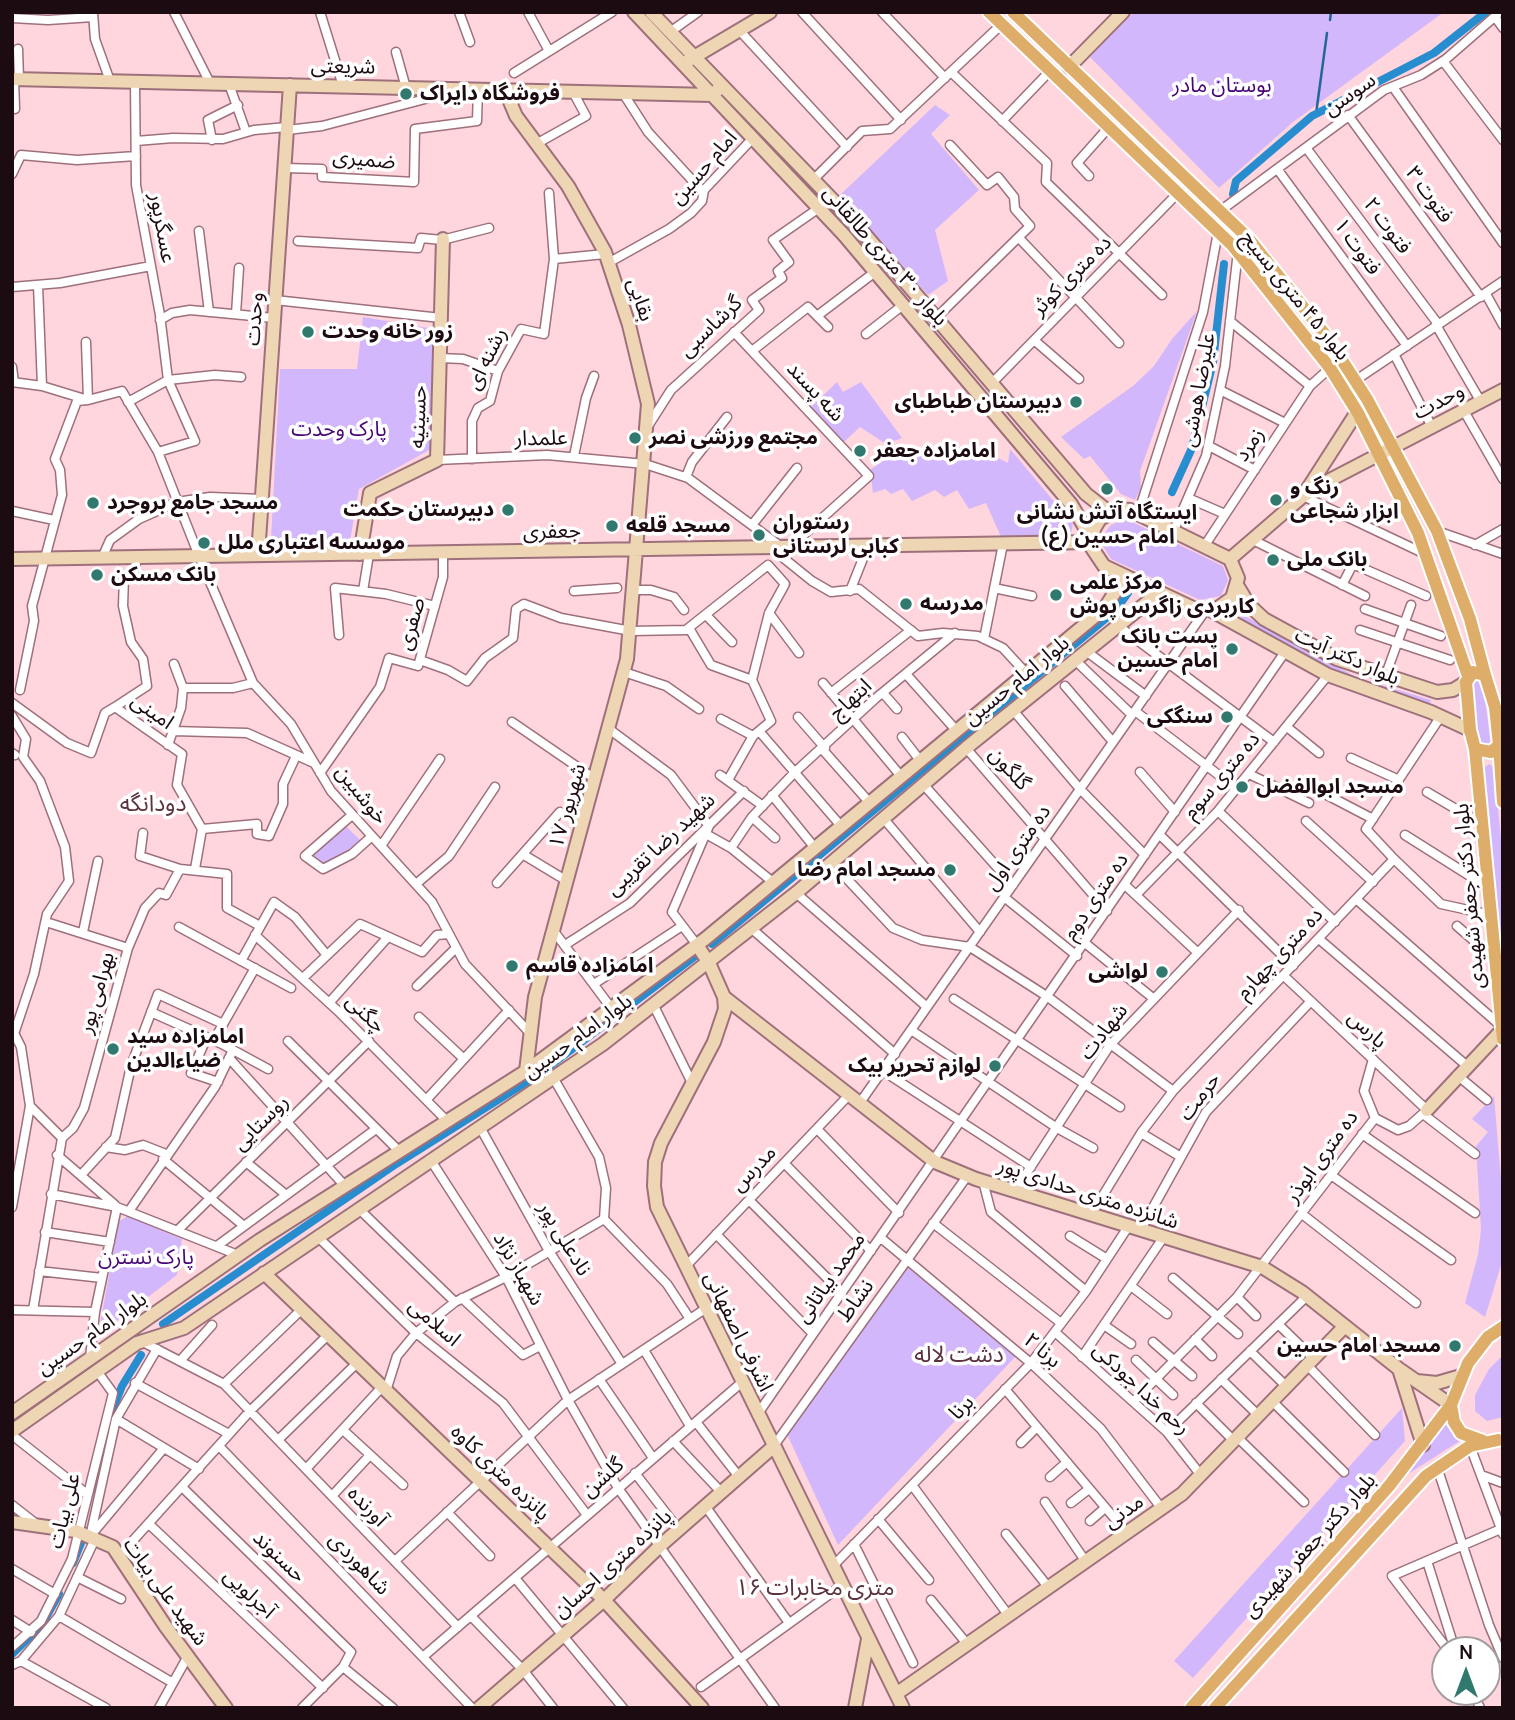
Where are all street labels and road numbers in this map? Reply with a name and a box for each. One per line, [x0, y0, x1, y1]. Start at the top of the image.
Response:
street label: شریعتی [310, 54, 376, 80]
street label: سوسن [1319, 68, 1381, 122]
street label: امام حسین [665, 126, 743, 210]
street label: ضمیری [331, 145, 397, 175]
street label: فتوت ۳ [1400, 162, 1458, 228]
street label: بلوار ۳۰ متری طالقانی [817, 181, 953, 331]
street label: عسگرپور [143, 191, 181, 265]
street label: فتوت ۲ [1358, 193, 1416, 259]
street label: فتوت ۱ [1328, 214, 1386, 280]
street label: بلوار ۴۵ متری بسیج [1235, 226, 1355, 366]
street label: ده متری کوثر [1027, 231, 1117, 321]
street label: بقایی [621, 275, 659, 325]
street label: وحدت [241, 291, 269, 347]
street label: گرشاسبی [674, 291, 748, 363]
street label: رشنه ای [461, 324, 513, 394]
street label: علیرضا هوشی [1177, 331, 1221, 449]
street label: شه پسند [781, 357, 849, 427]
street label: وحدت [1409, 378, 1469, 426]
street label: حسینیه [405, 385, 433, 449]
street label: زمرد [1230, 423, 1270, 467]
street label: علمدار [514, 426, 568, 452]
street label: جعفری [523, 519, 581, 545]
street label: صفری [392, 595, 432, 653]
street label: بلوار دکتر آیت [1291, 623, 1403, 691]
street label: بلوار امام حسین [959, 631, 1075, 731]
street label: ابتهاج [825, 674, 877, 726]
street label: امینی [126, 688, 178, 736]
street label: ده متری سوم [1178, 727, 1266, 825]
street label: گلگون [983, 742, 1035, 796]
street label: خوشبین [329, 760, 393, 830]
street label: ۱۷ شهریور [544, 761, 592, 851]
street label: شهید رضا تقریبی [601, 788, 721, 902]
street label: ده متری اول [979, 800, 1057, 896]
street label: بلوار دکتر جعفر شهیدی [1449, 802, 1491, 990]
street label: ده متری دوم [1058, 849, 1134, 945]
street label: ده متری چهارم [1231, 903, 1329, 1005]
street label: بهرامی پور [73, 949, 121, 1037]
street label: چگنی [340, 989, 390, 1039]
street label: بلوار امام حسین [519, 989, 637, 1085]
street label: شهادت [1074, 999, 1134, 1065]
street label: پارس [1342, 1005, 1392, 1055]
street label: حرمت [1174, 1068, 1226, 1126]
street label: روستایی [228, 1090, 294, 1156]
street label: ده متری ابوذر [1280, 1106, 1364, 1208]
street label: مدرس [726, 1141, 782, 1197]
street label: شانزده متری حدادی پور [994, 1153, 1182, 1235]
street label: نادعلی پور [532, 1197, 596, 1281]
street label: شهباز نژاد [487, 1228, 549, 1310]
street label: محمد بیاتانی [791, 1228, 871, 1328]
street label: اشرفی اصفهانی [698, 1268, 778, 1396]
street label: نشاط [832, 1275, 880, 1327]
street label: بلوار امام حسین [32, 1287, 152, 1381]
street label: اسلامی [403, 1294, 465, 1352]
street label: برنا ۲ [1018, 1328, 1066, 1374]
street label: رحم خدا جودکی [1087, 1337, 1195, 1441]
street label: برنا [944, 1390, 980, 1426]
street label: پانزده متری کاوه [445, 1419, 555, 1527]
street label: گلشن [577, 1453, 629, 1503]
street label: بلوار دکتر جعفر شهیدی [1238, 1468, 1382, 1624]
street label: علی بیات [43, 1471, 87, 1551]
street label: آورنده [342, 1481, 392, 1533]
street label: مدنی [1099, 1489, 1149, 1535]
street label: پانزده متری احسان [548, 1504, 678, 1624]
street label: حسنوند [247, 1526, 311, 1588]
street label: شاهوردی [323, 1527, 395, 1601]
street label: شهید علی بیات [117, 1533, 213, 1651]
street label: آجرلویی [218, 1564, 280, 1624]

